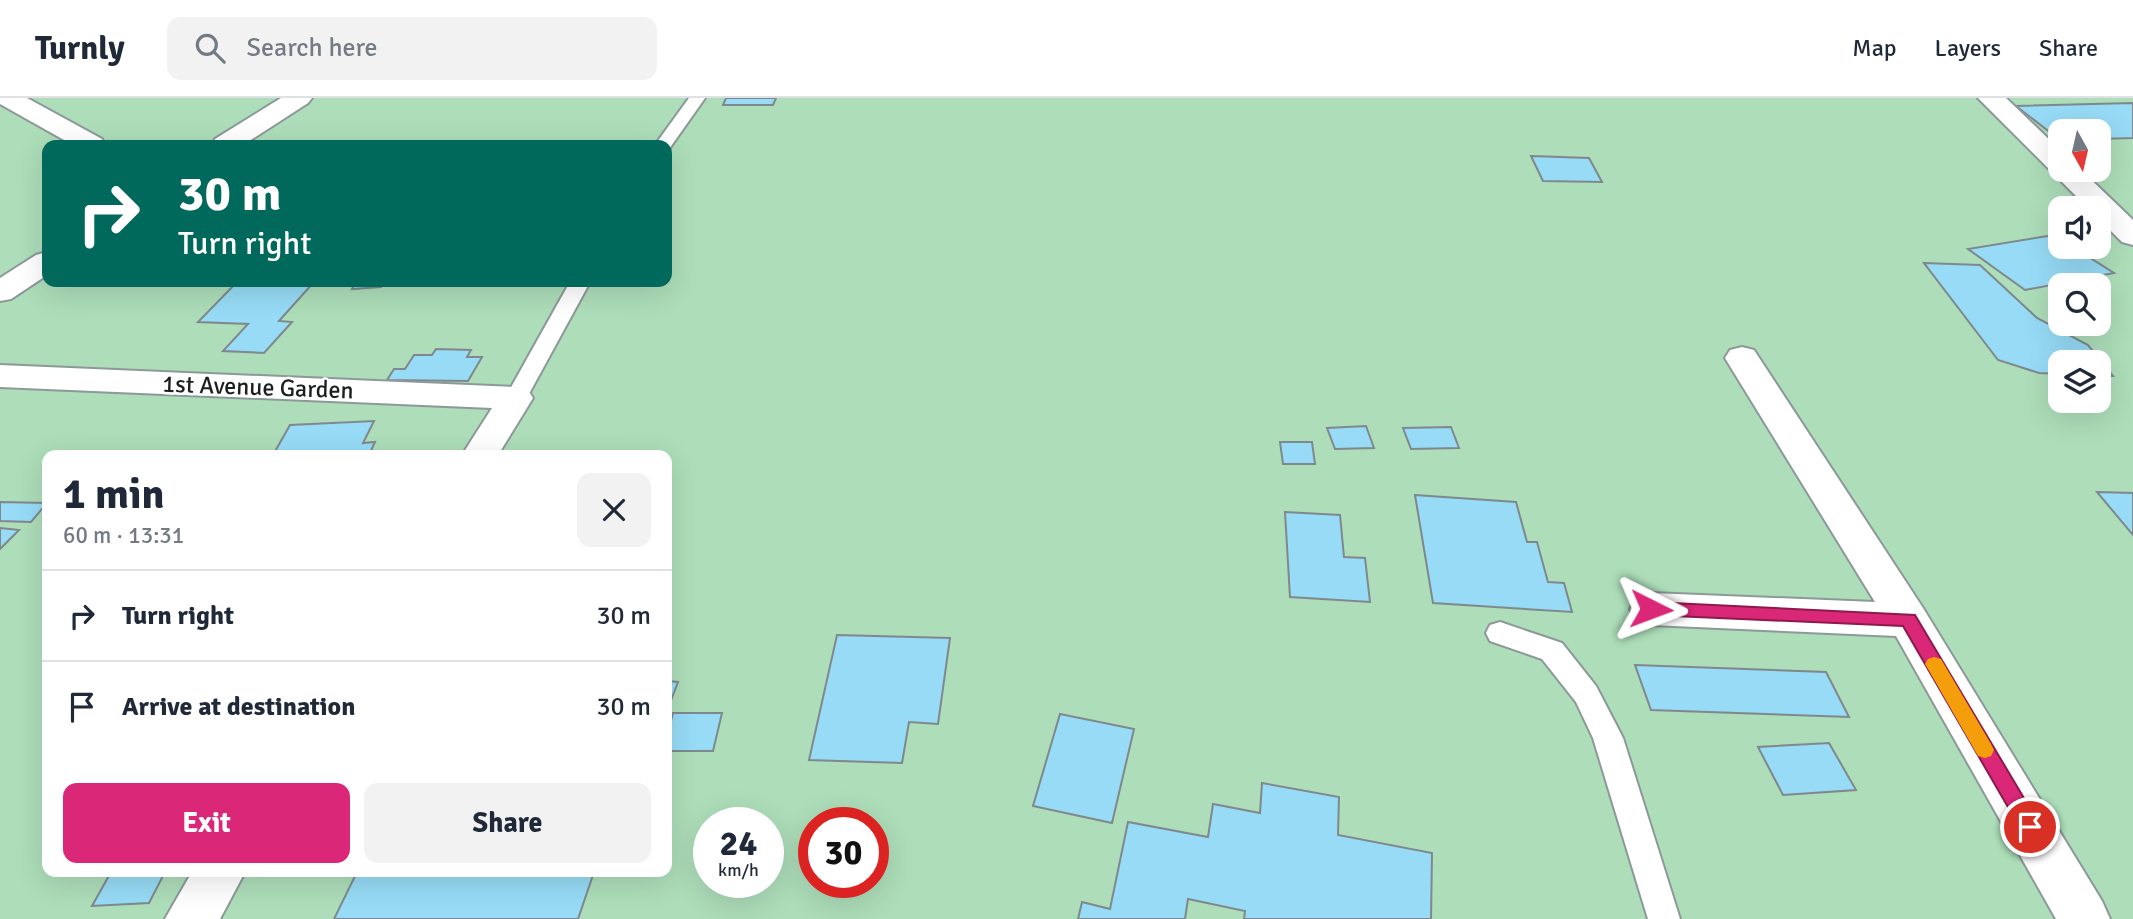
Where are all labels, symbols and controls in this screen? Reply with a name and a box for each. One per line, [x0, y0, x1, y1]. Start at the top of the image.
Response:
search box [167, 17, 657, 80]
text: Turnly [35, 28, 125, 69]
icon: search [191, 29, 229, 67]
text: Search here [247, 32, 378, 64]
text: Map [1852, 33, 1897, 63]
text: Layers [1935, 33, 2001, 63]
text: Share [2039, 33, 2098, 63]
north arrow [2048, 119, 2110, 182]
map controls [2048, 119, 2111, 413]
text: 30 m [178, 164, 281, 224]
icon: right [63, 168, 154, 259]
button: sound [2048, 196, 2111, 259]
text: Turn right [178, 224, 311, 263]
button: search [2048, 273, 2111, 336]
button: layers [2048, 350, 2111, 413]
street label: 1st Avenue Garden [162, 369, 354, 405]
text: 1 min [63, 469, 164, 520]
button: close [577, 473, 651, 547]
text: 60 m · 13:31 [63, 521, 184, 550]
position arrow [1614, 572, 1688, 646]
icon: right [63, 597, 101, 635]
text: Turn right [122, 600, 234, 632]
text: 30 m [596, 600, 651, 632]
icon: arrive [63, 688, 101, 726]
text: Arrive at destination [122, 691, 355, 723]
text: 30 m [596, 691, 651, 723]
button: Exit [63, 783, 350, 863]
button: Share [364, 783, 651, 863]
pin [2000, 797, 2060, 857]
speed limit sign: 30 [798, 807, 889, 898]
icon: arrive [2011, 808, 2049, 846]
text: 24 [720, 822, 757, 865]
text: km/h [718, 859, 759, 881]

